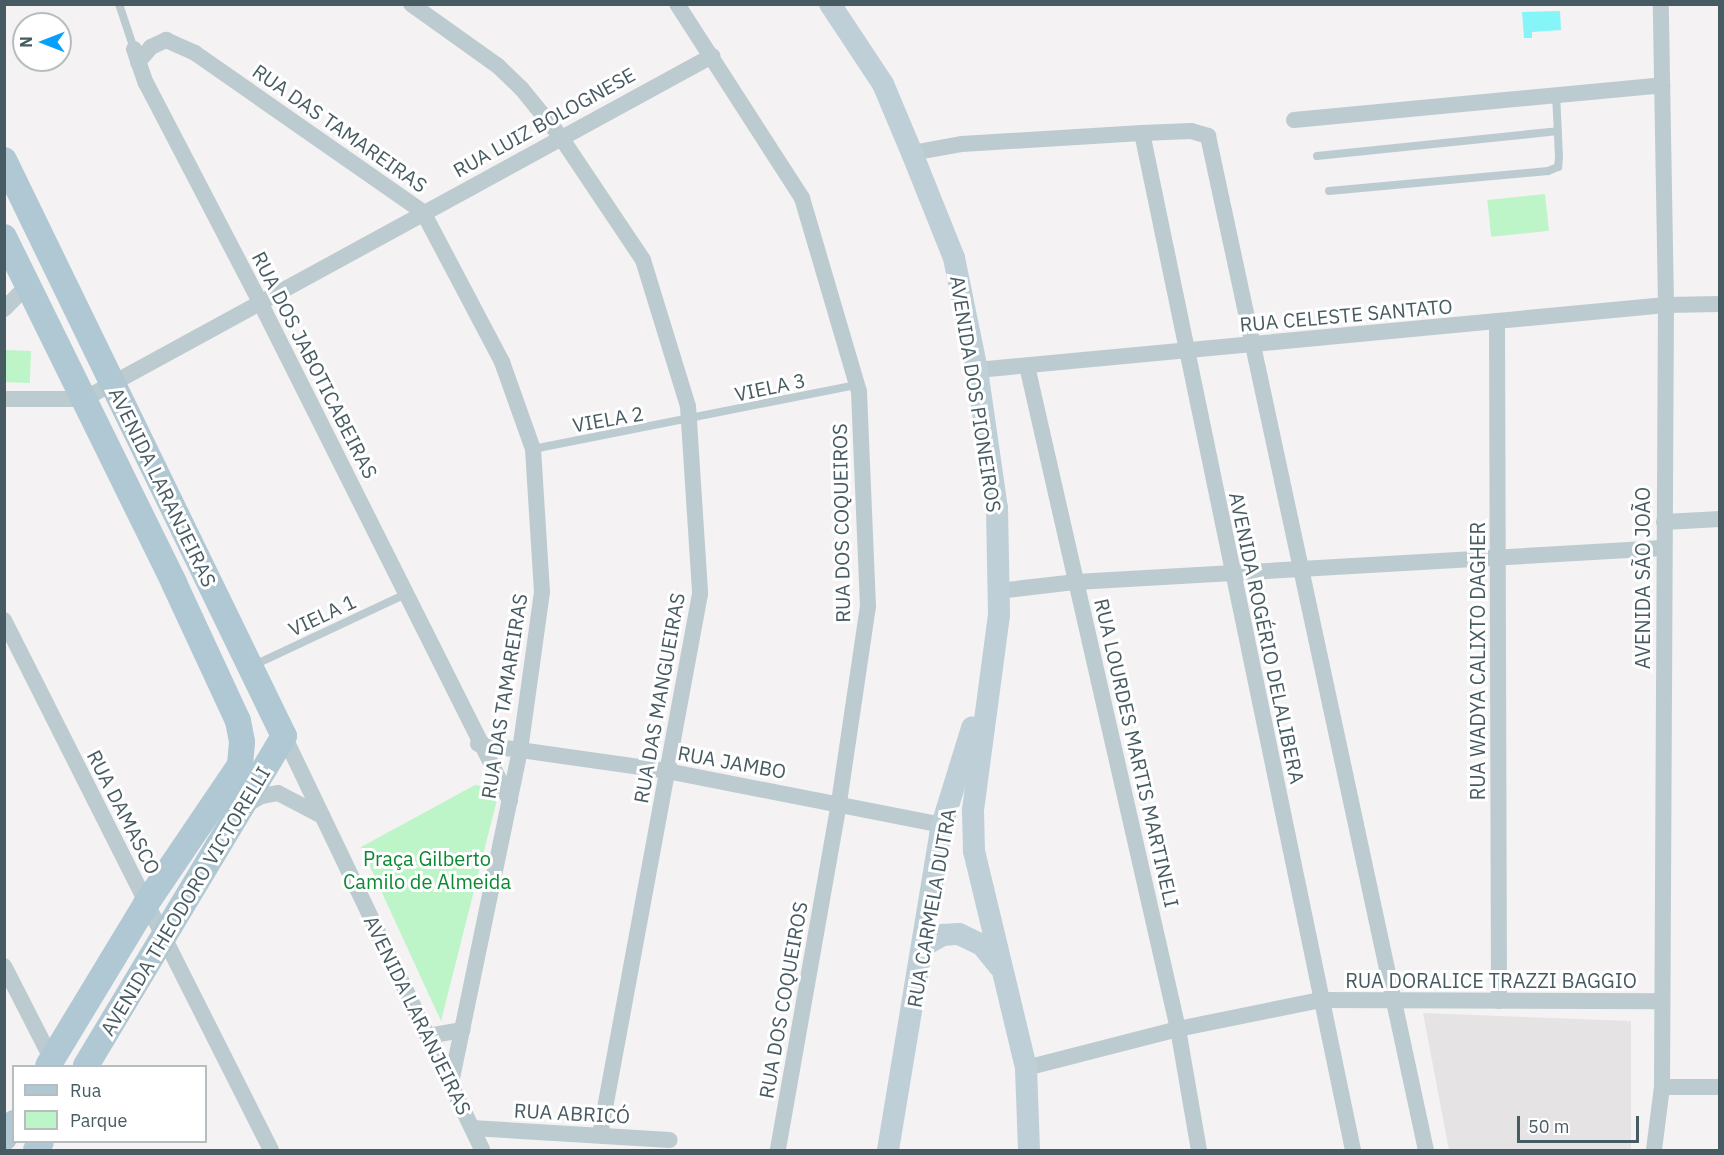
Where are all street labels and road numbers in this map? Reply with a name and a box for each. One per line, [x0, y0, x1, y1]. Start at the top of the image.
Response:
street label: RUA DAS TAMAREIRAS [248, 59, 432, 197]
street label: RUA LUIZ BOLOGNESE [449, 62, 639, 182]
street label: RUA DOS JABOTICABEIRAS [247, 247, 383, 483]
street label: AVENIDA DOS PIONEIROS [945, 274, 1007, 514]
street label: RUA CELESTE SANTATO [1238, 294, 1454, 336]
street label: VIELA 3 [732, 368, 808, 406]
street label: AVENIDA LARANJEIRAS [104, 383, 222, 591]
street label: VIELA 2 [571, 401, 645, 437]
street label: RUA DOS COQUEIROS [827, 423, 855, 623]
street label: AVENIDA SÃO JOÃO [1630, 487, 1654, 669]
street label: AVENIDA ROGÉRIO DELALIBERA [1224, 490, 1310, 786]
street label: RUA WADYA CALIXTO DAGHER [1465, 522, 1489, 800]
street label: VIELA 1 [284, 589, 360, 641]
street label: RUA DAS MANGUEIRAS [629, 591, 689, 805]
street label: RUA DAS TAMAREIRAS [476, 592, 532, 800]
street label: RUA LOURDES MARTIS MARTINELI [1090, 596, 1184, 910]
street label: RUA JAMBO [676, 741, 788, 783]
street label: RUA DAMASCO [82, 746, 166, 878]
street label: AVENIDA THEODORO VICTORELLI [95, 762, 275, 1040]
street label: RUA CARMELA DUTRA [902, 807, 960, 1009]
street label: RUA DOS COQUEIROS [754, 900, 812, 1100]
street label: AVENIDA LARANJEIRAS [359, 911, 477, 1119]
street label: RUA DORALICE TRAZZI BAGGIO [1345, 968, 1637, 992]
street label: RUA ABRICÓ [513, 1098, 631, 1128]

